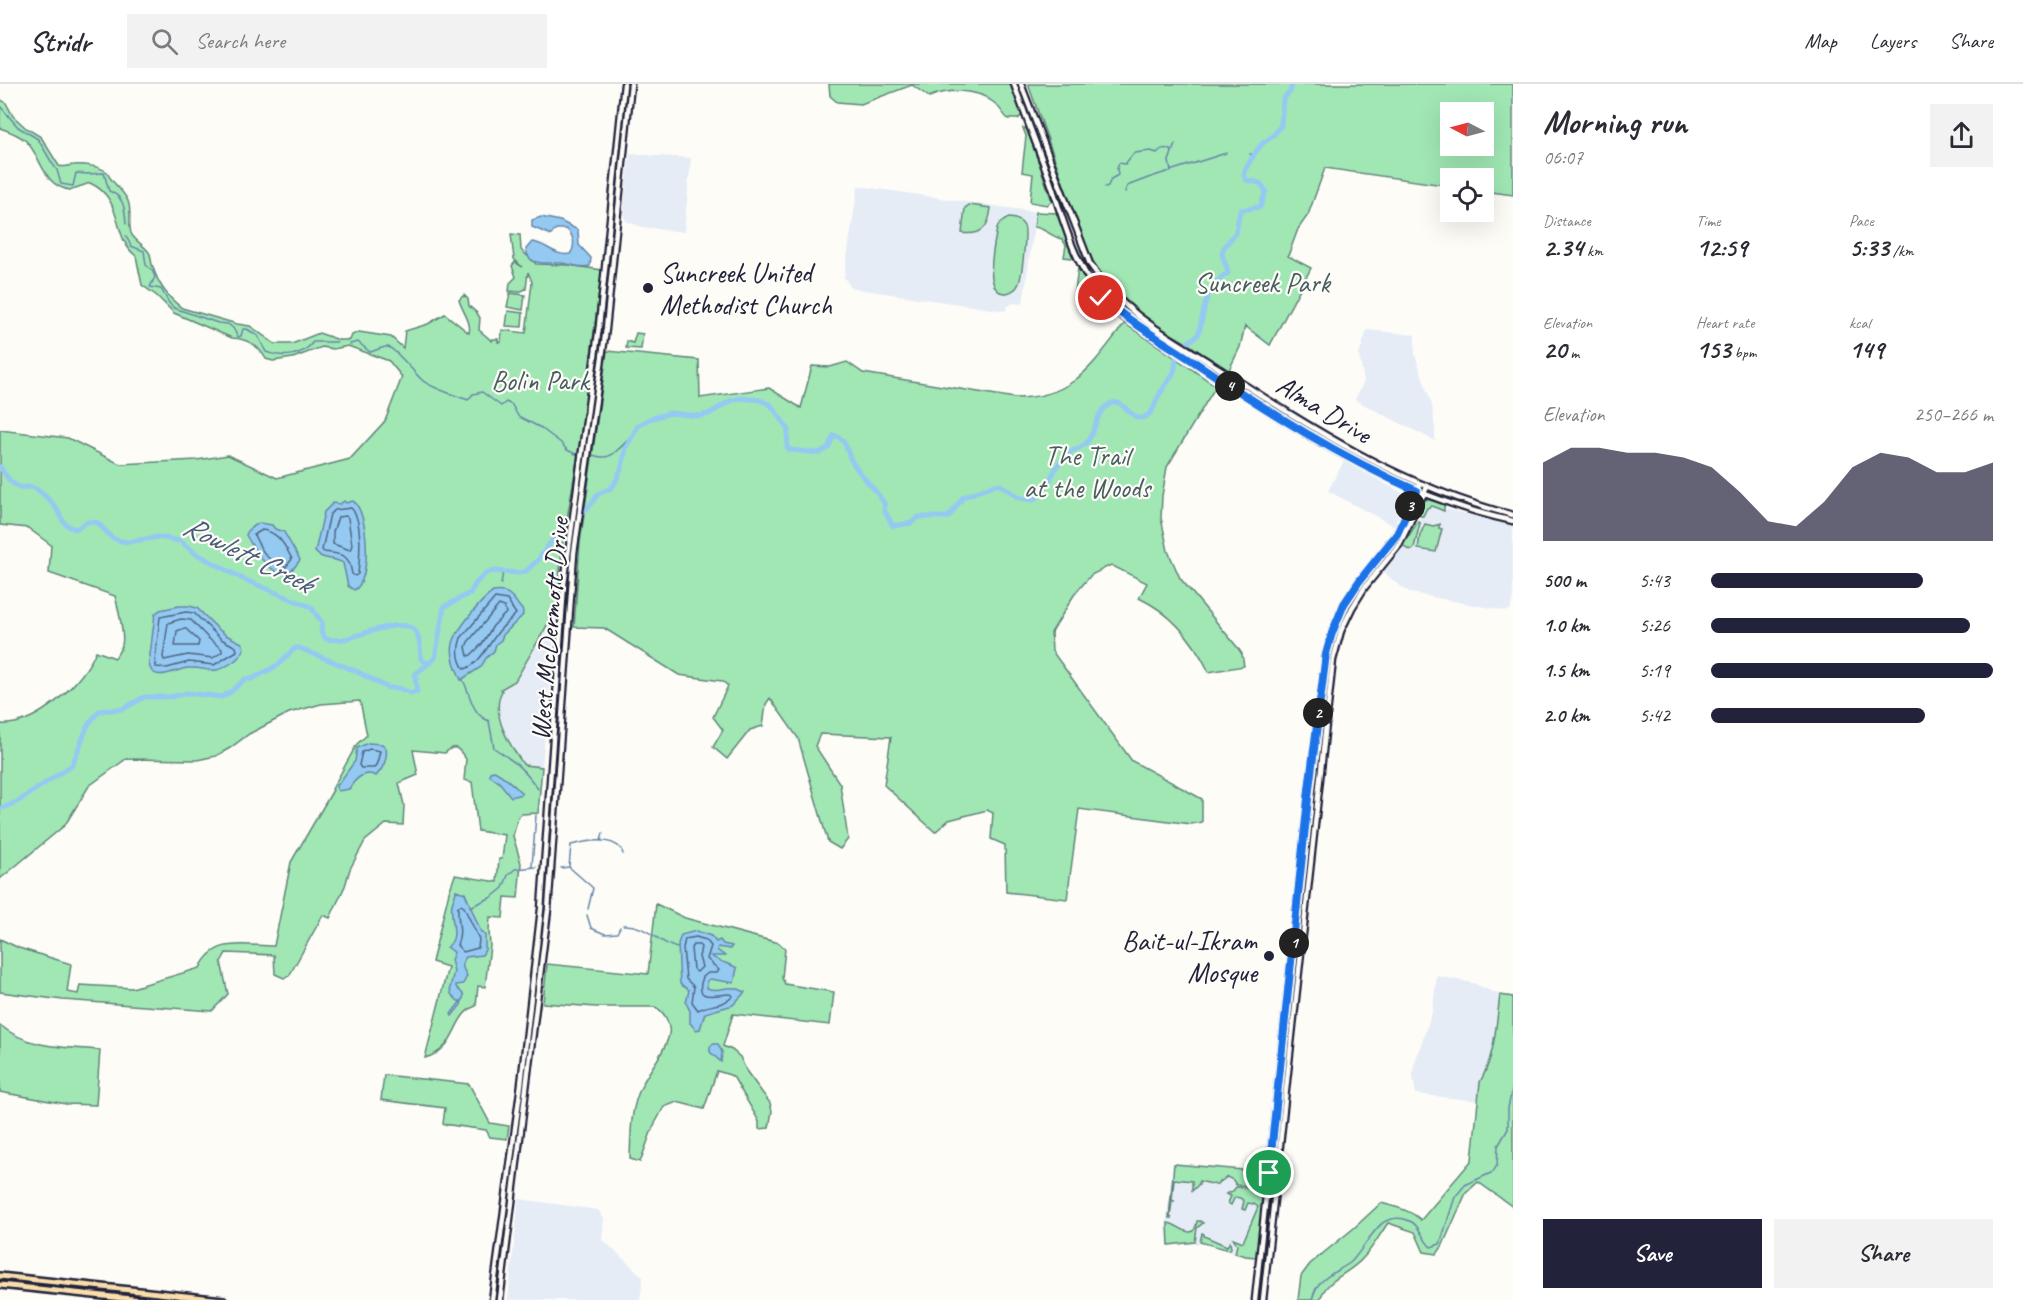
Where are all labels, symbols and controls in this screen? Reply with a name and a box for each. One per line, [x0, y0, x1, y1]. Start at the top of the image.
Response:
search box [127, 14, 547, 68]
text: Stridr [30, 24, 91, 59]
icon: search [148, 25, 181, 58]
text: Search here [196, 27, 285, 55]
text: Map [1804, 28, 1837, 54]
text: Layers [1870, 28, 1916, 54]
text: Share [1949, 28, 1993, 54]
text: Morning run [1543, 101, 1687, 143]
north arrow [1440, 102, 1494, 156]
map controls [1440, 102, 1494, 222]
button: share [1930, 104, 1993, 167]
text: 06:07 [1543, 145, 1583, 170]
button: locate [1440, 168, 1494, 222]
text: Distance [1543, 211, 1591, 231]
text: Time [1696, 211, 1720, 231]
text: Pace [1849, 211, 1874, 231]
text: 2.34 [1543, 231, 1583, 264]
text: 12:59 [1696, 231, 1747, 264]
text: 5:33 [1849, 231, 1889, 264]
text: km [1583, 241, 1603, 261]
text: /km [1889, 241, 1914, 261]
place label: Suncreek United Methodist Church [660, 255, 832, 322]
park label: Suncreek Park [1194, 265, 1332, 300]
pin [1075, 272, 1126, 323]
marker: Suncreek United Methodist Church [641, 281, 655, 295]
icon: check [1084, 281, 1117, 314]
text: Elevation [1543, 313, 1592, 333]
text: Heart rate [1696, 313, 1754, 333]
text: kcal [1849, 313, 1870, 333]
text: 20 [1543, 333, 1566, 366]
text: 153 [1696, 333, 1731, 366]
text: 149 [1849, 333, 1884, 366]
text: m [1566, 343, 1579, 363]
text: bpm [1731, 343, 1757, 363]
park label: Bolin Park [491, 363, 591, 398]
street label: Alma Drive [1270, 367, 1380, 452]
pin: 4 [1215, 371, 1245, 401]
text: 4 [1226, 376, 1234, 396]
text: Elevation [1543, 402, 1605, 427]
text: 250–266 m [1914, 402, 1993, 427]
park label: The Trail at the Woods [1024, 438, 1153, 505]
pin: 3 [1395, 491, 1425, 521]
text: 3 [1406, 496, 1414, 516]
water label: Rowlett Creek [177, 506, 324, 604]
street label: West McDermott Drive [522, 514, 576, 742]
text: 500 m [1543, 568, 1586, 593]
text: 5:43 [1639, 568, 1670, 593]
text: 1.0 km [1543, 613, 1590, 638]
text: 5:26 [1639, 613, 1670, 638]
text: 1.5 km [1543, 658, 1589, 683]
text: 5:19 [1639, 658, 1670, 683]
pin: 2 [1303, 698, 1333, 728]
text: 2 [1314, 703, 1322, 723]
text: 2.0 km [1543, 703, 1590, 728]
text: 5:42 [1639, 703, 1670, 728]
place label: Bait-ul-Ikram Mosque [1122, 923, 1259, 990]
pin: 1 [1279, 928, 1309, 958]
text: 1 [1290, 933, 1298, 953]
marker: Bait-ul-Ikram Mosque [1262, 949, 1276, 963]
pin [1243, 1147, 1294, 1198]
icon: arrive [1252, 1156, 1285, 1189]
button: Save [1543, 1219, 1762, 1288]
button: Share [1774, 1219, 1993, 1288]

